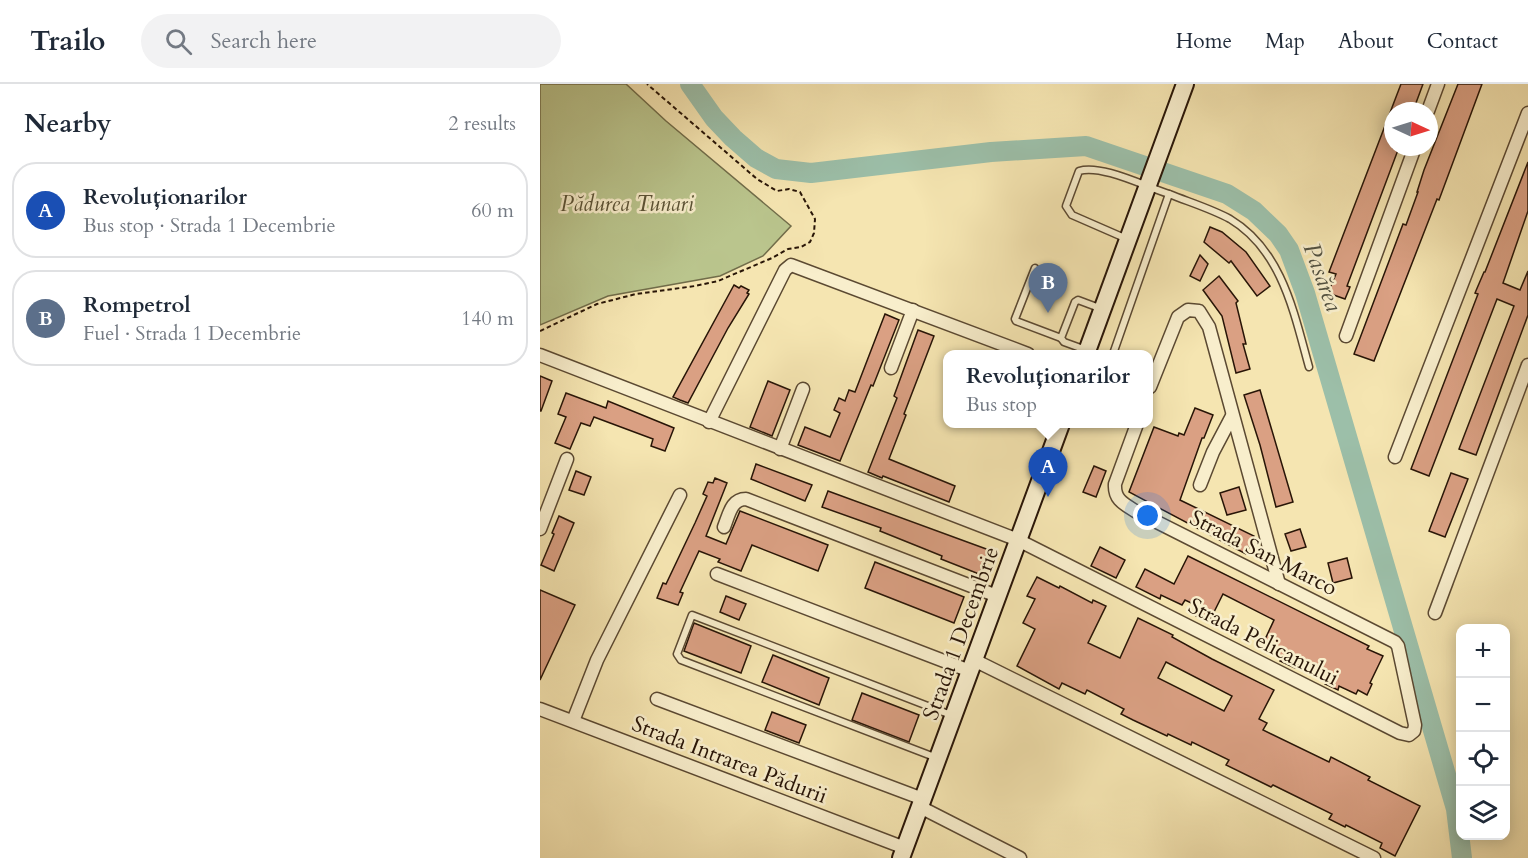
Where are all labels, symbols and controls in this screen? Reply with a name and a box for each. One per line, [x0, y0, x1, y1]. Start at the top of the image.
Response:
search box [141, 14, 561, 68]
text: Trailo [30, 22, 105, 60]
icon: search [162, 25, 195, 58]
text: Search here [210, 26, 317, 56]
text: Home [1176, 27, 1232, 56]
text: Map [1265, 27, 1305, 56]
text: About [1338, 27, 1394, 56]
text: Contact [1427, 27, 1498, 56]
north arrow [1384, 102, 1438, 156]
text: Nearby [24, 106, 112, 141]
text: 2 results [448, 110, 516, 137]
text: Revoluționarilor [83, 182, 247, 212]
park label: Pădurea Tunari [560, 189, 695, 219]
text: A [38, 197, 53, 224]
text: 60 m [471, 197, 514, 224]
text: Bus stop · Strada 1 Decembrie [83, 212, 336, 239]
water label: Pasărea [1295, 238, 1350, 316]
pin: B [1028, 264, 1068, 313]
text: Rompetrol [83, 290, 191, 320]
text: B [38, 305, 53, 332]
text: 140 m [461, 305, 514, 332]
text: Fuel · Strada 1 Decembrie [83, 320, 301, 347]
popup [943, 350, 1153, 428]
text: Revoluționarilor [966, 361, 1130, 391]
text: Bus stop [966, 391, 1037, 418]
pin: A [1028, 448, 1068, 497]
your location [1133, 501, 1162, 530]
street label: Strada San Marco [1185, 503, 1343, 603]
street label: Strada 1 Decembrie [916, 543, 1006, 724]
street label: Strada Pelicanului [1183, 591, 1344, 693]
map controls [1456, 624, 1510, 840]
button: + [1456, 624, 1510, 678]
button: − [1456, 678, 1510, 732]
street label: Strada Intrarea Pădurii [628, 709, 832, 811]
button: locate [1456, 732, 1510, 786]
button: layers [1456, 786, 1510, 840]

